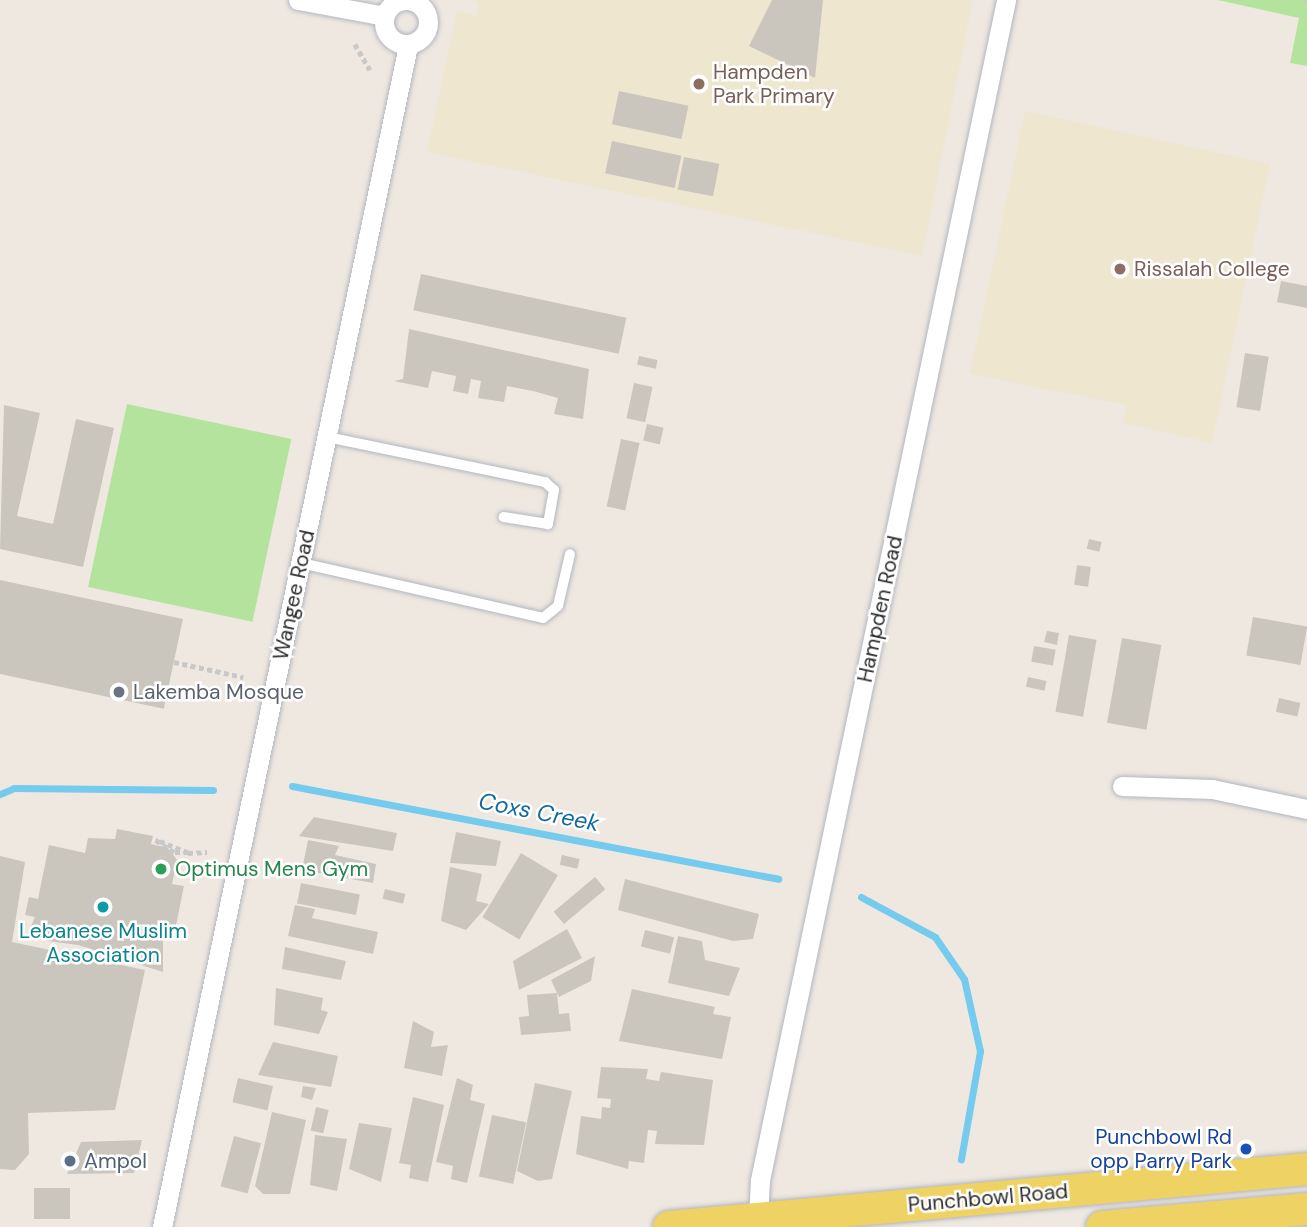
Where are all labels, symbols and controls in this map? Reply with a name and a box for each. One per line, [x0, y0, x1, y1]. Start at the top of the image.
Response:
place label: Hampden Park Primary [713, 59, 835, 109]
marker: Hampden Park Primary [691, 76, 707, 92]
place label: Rissalah College [1134, 256, 1290, 282]
marker: Rissalah College [1112, 261, 1128, 277]
street label: Wangee Road [268, 528, 320, 662]
street label: Hampden Road [852, 533, 908, 685]
place label: Lakemba Mosque [133, 679, 304, 705]
marker: Lakemba Mosque [111, 684, 127, 700]
water label: Coxs Creek [476, 787, 602, 837]
place label: Optimus Mens Gym [175, 856, 368, 882]
marker: Optimus Mens Gym [153, 861, 169, 877]
marker: Lebanese Muslim Association [95, 899, 111, 915]
place label: Lebanese Muslim Association [19, 918, 187, 968]
place label: Punchbowl Rd opp Parry Park [1090, 1124, 1232, 1174]
marker: Punchbowl Rd opp Parry Park [1238, 1141, 1254, 1157]
place label: Ampol [84, 1148, 147, 1174]
marker: Ampol [62, 1153, 78, 1169]
street label: Punchbowl Road [907, 1178, 1069, 1218]

